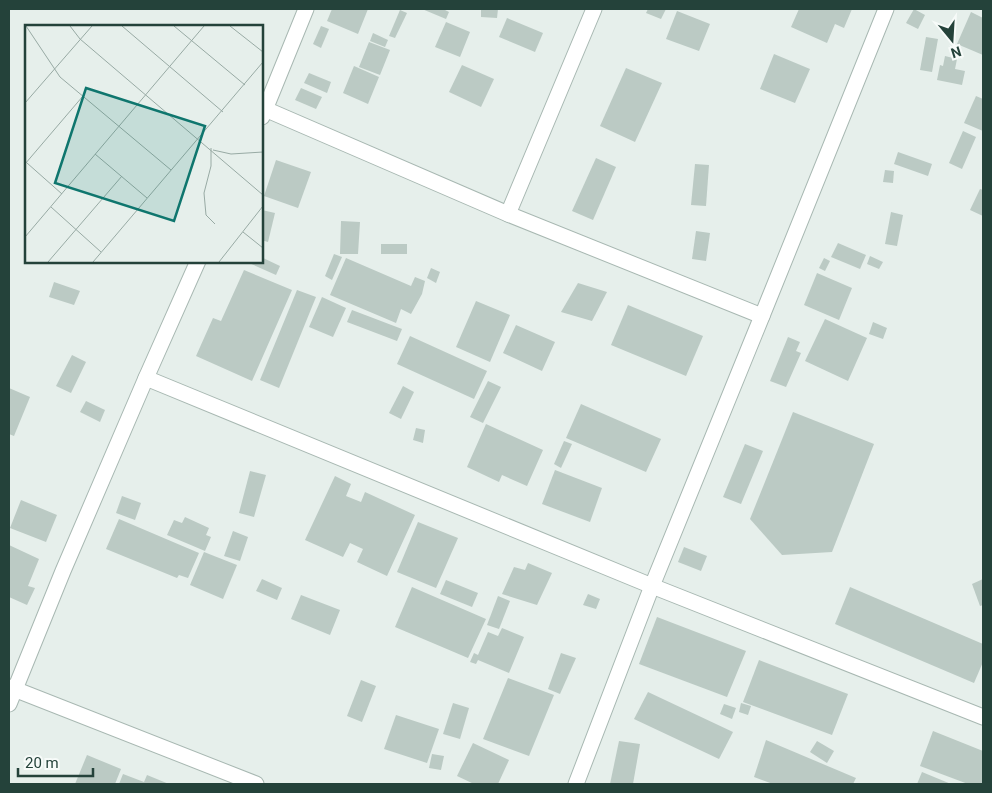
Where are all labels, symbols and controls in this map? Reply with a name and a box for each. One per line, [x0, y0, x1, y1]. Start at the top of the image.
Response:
north arrow [927, 15, 977, 65]
inset map [25, 25, 262, 262]
text: N [949, 43, 963, 62]
scale bar [18, 746, 92, 778]
text: 20 m [25, 754, 59, 772]

